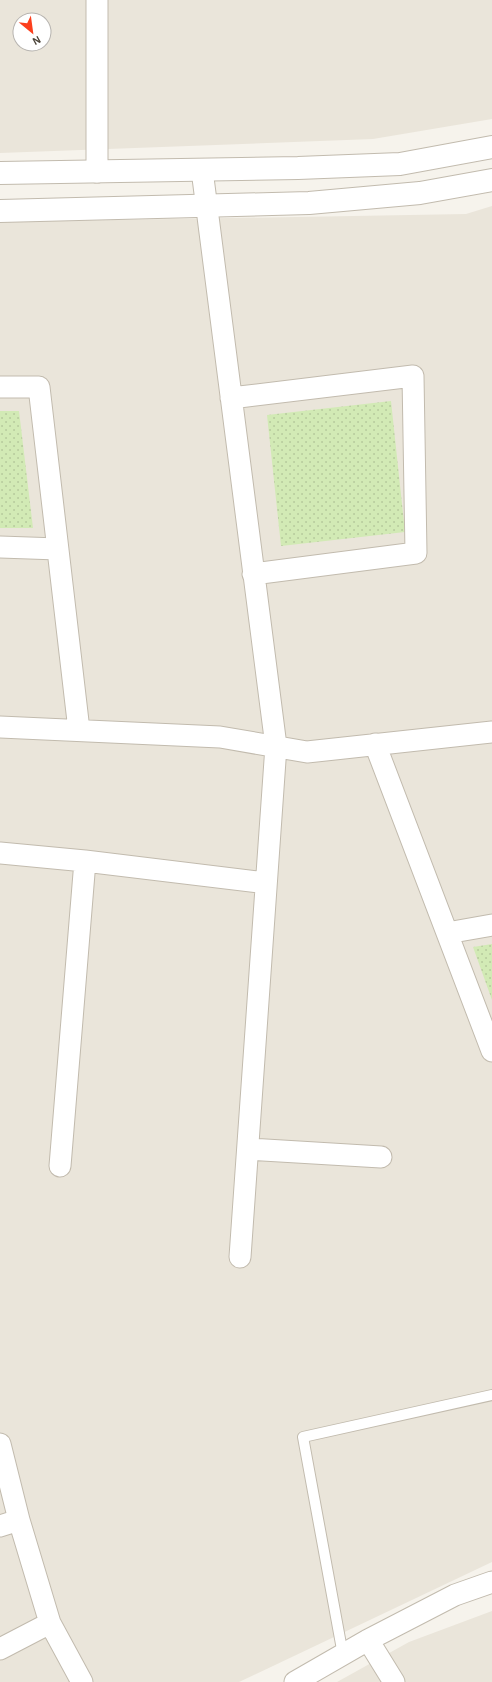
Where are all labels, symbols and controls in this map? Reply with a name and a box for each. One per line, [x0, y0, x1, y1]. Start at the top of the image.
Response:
north arrow [12, 12, 52, 52]
text: N [31, 34, 43, 47]

